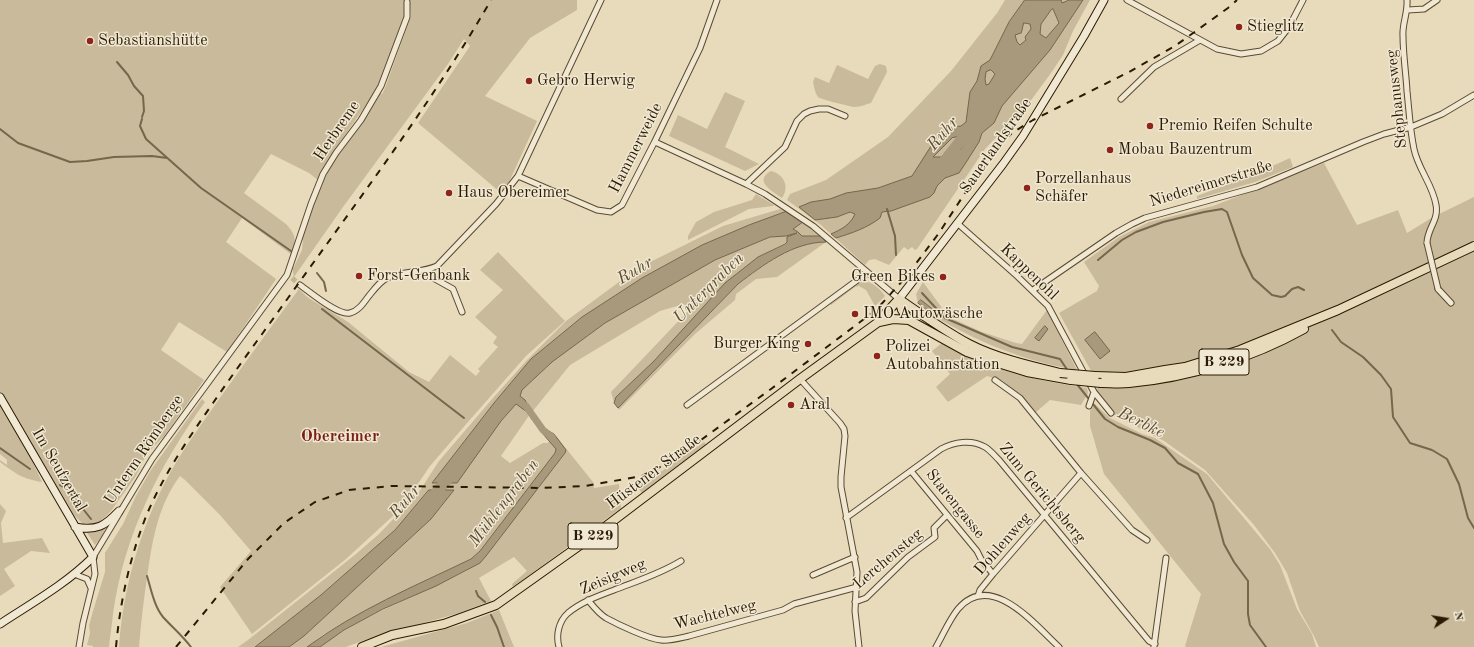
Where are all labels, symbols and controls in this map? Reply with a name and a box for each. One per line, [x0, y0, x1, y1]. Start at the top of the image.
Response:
place label: Stieglitz [1247, 17, 1304, 37]
marker: Stieglitz [1234, 22, 1244, 32]
place label: Sebastianshütte [98, 31, 208, 51]
marker: Sebastianshütte [85, 36, 95, 46]
street label: Stephanusweg [1382, 48, 1412, 150]
place label: Gebro Herwig [537, 71, 635, 91]
marker: Gebro Herwig [524, 76, 534, 86]
street label: Sauerlandstraße [956, 95, 1036, 197]
street label: Herbreme [310, 97, 364, 165]
street label: Hammerweide [605, 100, 667, 196]
water label: Ruhr [923, 113, 963, 155]
place label: Premio Reifen Schulte [1158, 116, 1313, 136]
marker: Premio Reifen Schulte [1145, 121, 1155, 131]
place label: Mobau Bauzentrum [1118, 140, 1252, 160]
marker: Mobau Bauzentrum [1105, 145, 1115, 155]
street label: Niedereimerstraße [1147, 156, 1275, 212]
place label: Porzellanhaus Schäfer [1035, 169, 1131, 207]
place label: Haus Obereimer [457, 183, 569, 203]
marker: Porzellanhaus Schäfer [1022, 183, 1032, 193]
marker: Haus Obereimer [444, 188, 454, 198]
street label: Kappenohl [996, 240, 1062, 304]
water label: Untergraben [669, 248, 749, 328]
water label: Ruhr [613, 252, 657, 290]
place label: Forst-Genbank [367, 266, 470, 286]
place label: Green Bikes [851, 267, 935, 287]
marker: Forst-Genbank [354, 271, 364, 281]
marker: Green Bikes [938, 272, 948, 282]
place label: IMO Autowäsche [863, 304, 983, 324]
marker: IMO Autowäsche [850, 309, 860, 319]
place label: Burger King [713, 334, 800, 354]
place label: Polizei Autobahnstation [885, 337, 1000, 375]
marker: Burger King [803, 339, 813, 349]
road number: B 229 [1199, 349, 1249, 375]
marker: Polizei Autobahnstation [872, 351, 882, 361]
street label: Unterm Römberge [100, 392, 188, 508]
place label: Aral [799, 395, 830, 415]
marker: Aral [786, 400, 796, 410]
water label: Berbke [1114, 403, 1168, 443]
street label: Im Seufzertal [27, 425, 91, 515]
district label: Obereimer [301, 427, 379, 447]
street label: Hüstener Straße [603, 430, 705, 514]
street label: Zum Gerichtsberg [995, 439, 1089, 547]
water label: Mühlengraben [464, 455, 544, 551]
street label: Starengasse [921, 465, 989, 543]
water label: Ruhr [385, 481, 425, 523]
street label: Dohlenweg [970, 509, 1036, 579]
road number: B 229 [568, 523, 618, 549]
street label: Lerchensteg [849, 524, 927, 594]
street label: Zeisigweg [577, 555, 649, 599]
street label: Wachtelweg [672, 595, 758, 635]
north arrow [1426, 599, 1466, 639]
text: N [1452, 611, 1464, 622]

